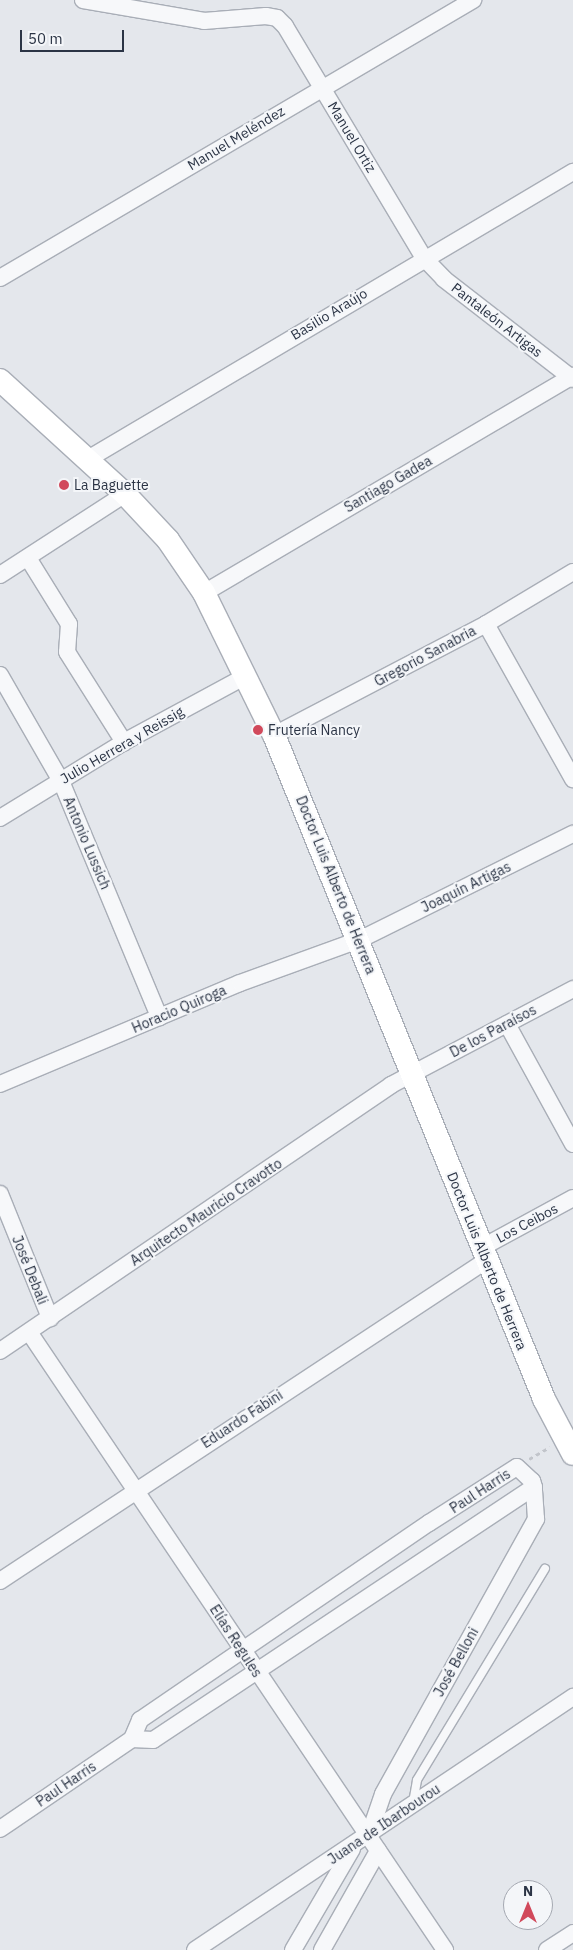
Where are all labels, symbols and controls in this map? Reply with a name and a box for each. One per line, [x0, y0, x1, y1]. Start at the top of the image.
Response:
scale bar [22, 20, 126, 52]
text: 50 m [28, 29, 63, 48]
street label: Manuel Ortiz [324, 99, 380, 175]
street label: Manuel Meléndez [184, 102, 288, 174]
street label: Pantaleón Artigas [448, 279, 546, 361]
street label: Basilio Araújo [288, 285, 370, 343]
street label: Santiago Gadea [341, 452, 435, 516]
place label: La Baguette [74, 477, 149, 493]
marker: La Baguette [58, 479, 70, 491]
street label: Gregorio Sanabria [371, 622, 479, 690]
street label: Julio Herrera y Reissig [57, 703, 187, 787]
place label: Frutería Nancy [268, 722, 360, 738]
marker: Frutería Nancy [252, 724, 264, 736]
street label: Doctor Luis Alberto de Herrera [292, 793, 380, 977]
street label: Antonio Lussich [60, 794, 114, 892]
street label: Joaquín Artigas [418, 858, 514, 916]
street label: Horacio Quiroga [129, 982, 229, 1036]
street label: De los Paraísos [447, 1001, 539, 1061]
street label: Arquitecto Mauricio Cravotto [127, 1155, 285, 1269]
street label: Doctor Luis Alberto de Herrera [443, 1169, 531, 1353]
street label: Los Ceibos [493, 1200, 561, 1246]
street label: José Debali [9, 1233, 51, 1307]
street label: Eduardo Fabini [198, 1386, 286, 1452]
street label: Paul Harris [447, 1465, 513, 1517]
street label: Elías Regules [206, 1602, 266, 1680]
street label: José Belloni [430, 1624, 482, 1700]
street label: Paul Harris [33, 1758, 99, 1810]
street label: Juana de Ibarbourou [325, 1780, 443, 1868]
north arrow [503, 1880, 553, 1930]
text: N [523, 1882, 533, 1900]

